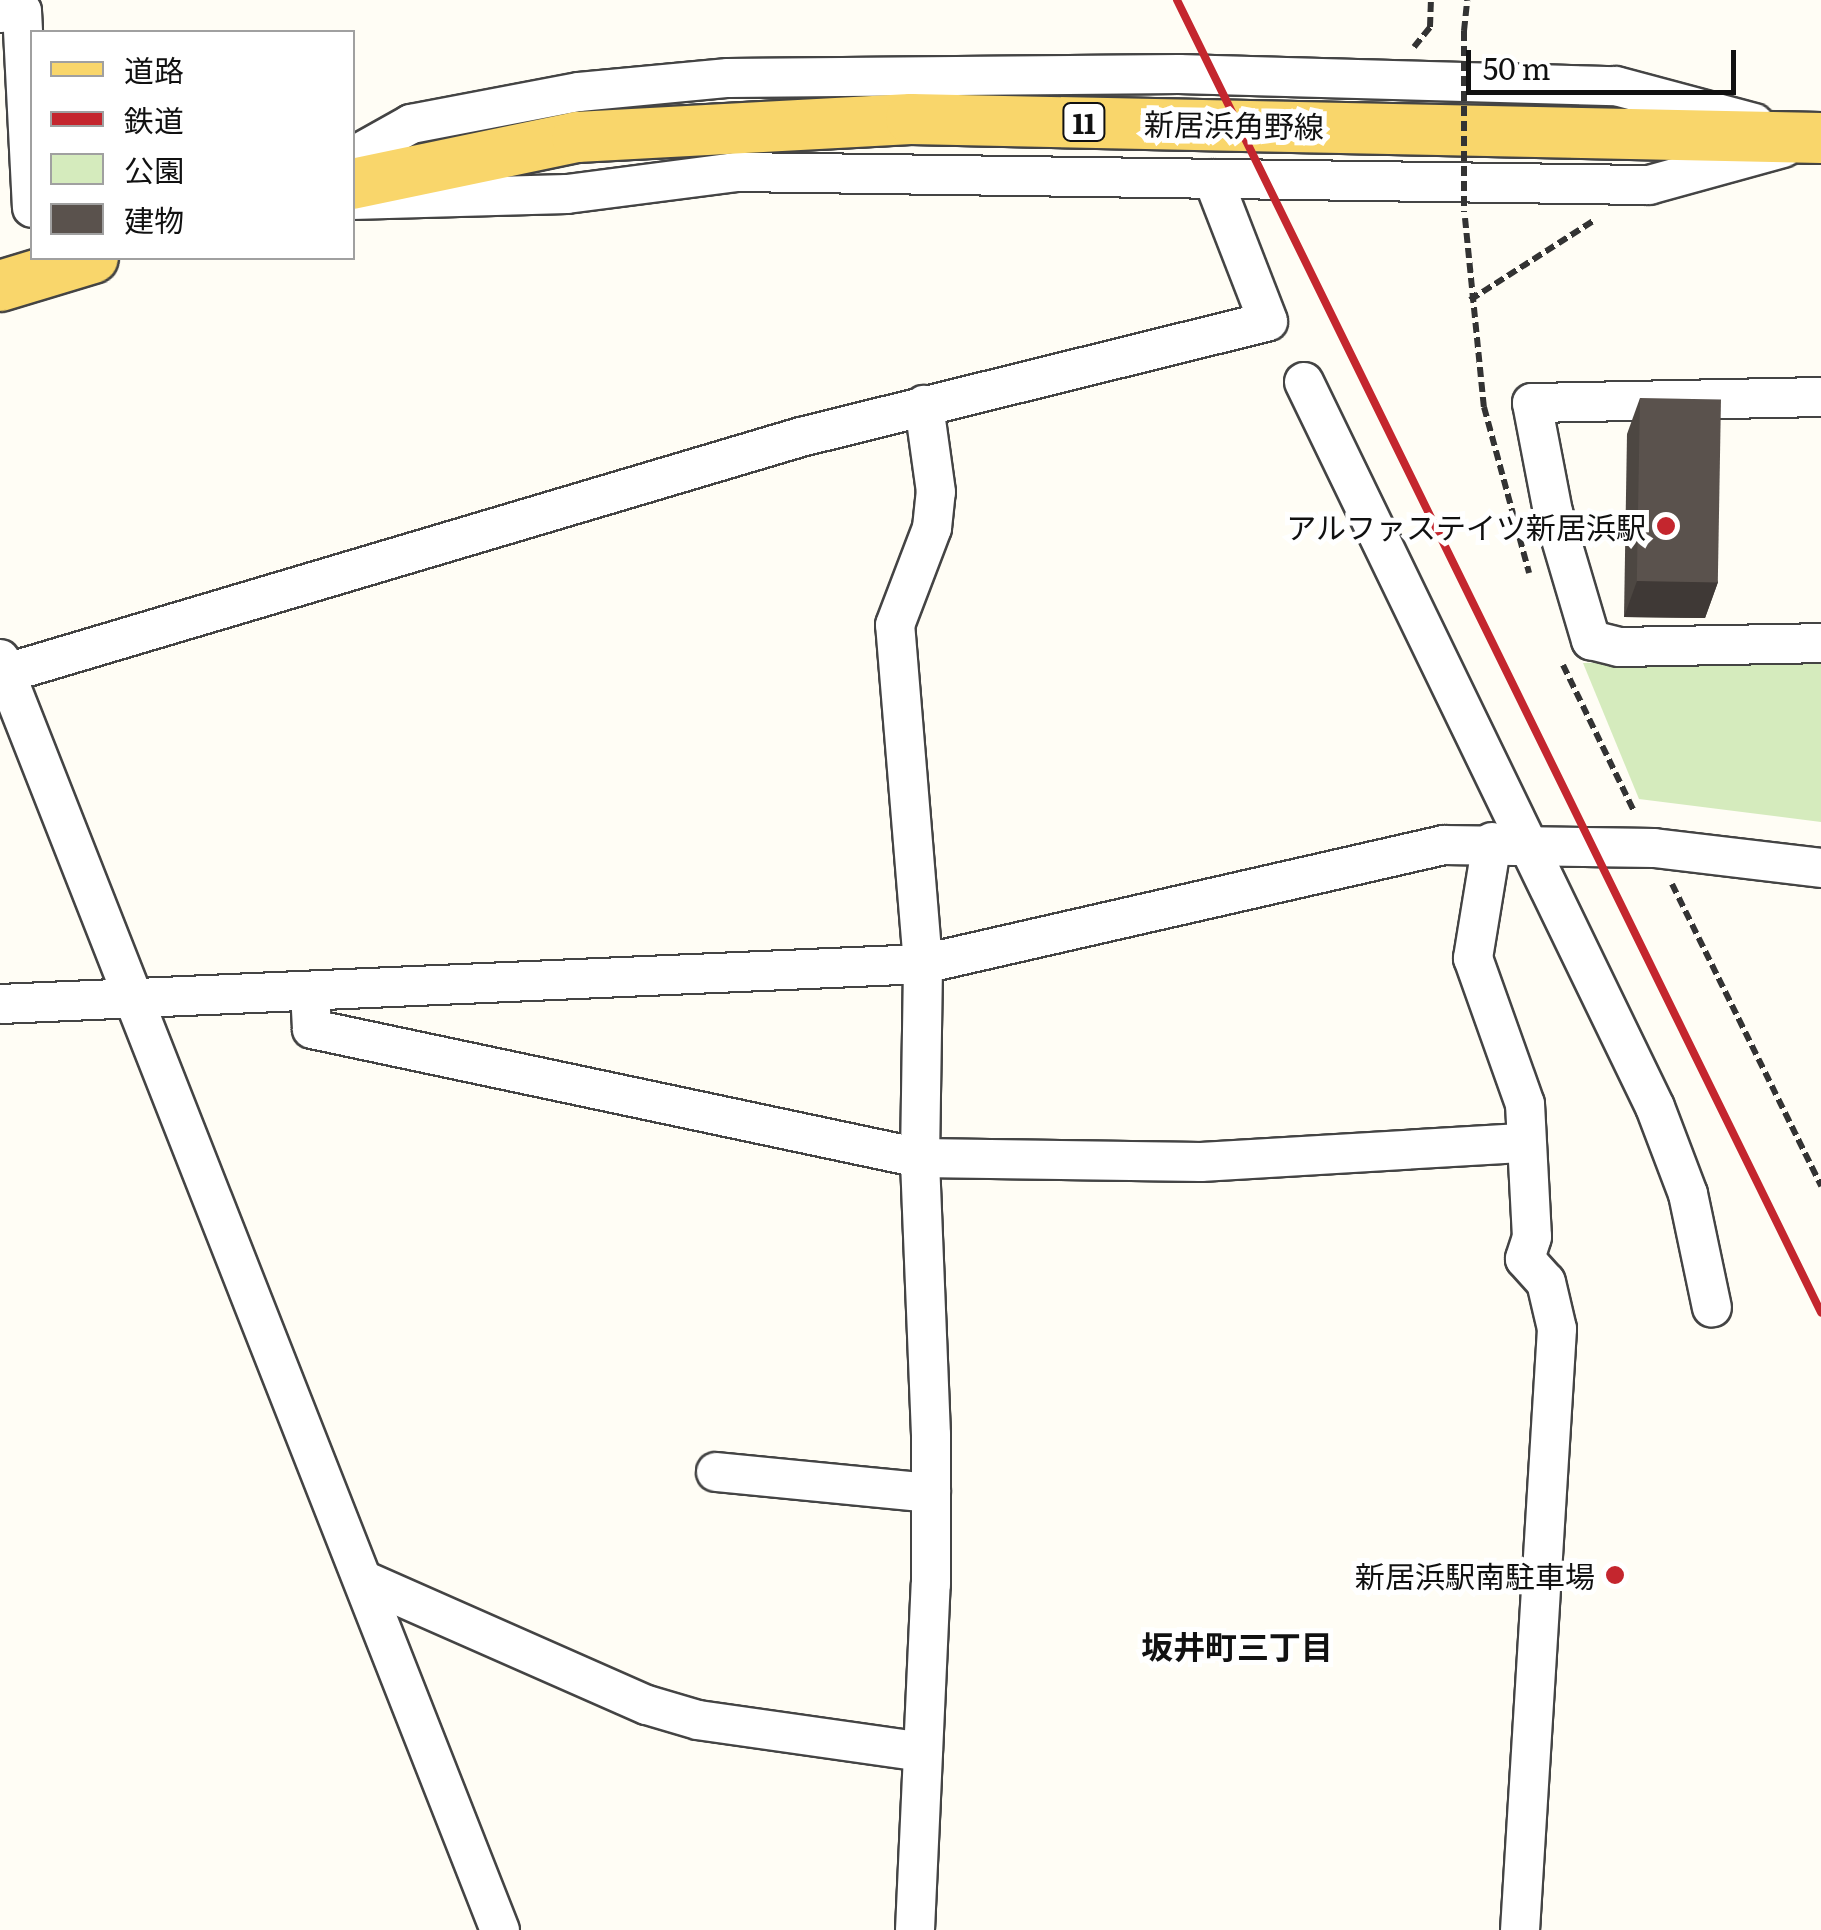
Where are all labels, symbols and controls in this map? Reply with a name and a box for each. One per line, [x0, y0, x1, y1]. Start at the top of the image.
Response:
legend [30, 30, 355, 260]
scale bar [1471, 30, 1741, 92]
text: 50 m [1483, 45, 1551, 89]
text: 道路 [124, 47, 184, 91]
text: 鉄道 [124, 97, 184, 141]
road number: 11 [1062, 99, 1106, 145]
street label: 新居浜角野線 [1144, 104, 1324, 144]
text: 公園 [124, 147, 184, 191]
text: 建物 [124, 197, 184, 241]
place label: アルファステイツ新居浜駅 [1286, 508, 1646, 544]
marker: アルファステイツ新居浜駅 [1655, 515, 1677, 537]
place label: 新居浜駅南駐車場 [1355, 1557, 1595, 1593]
marker: 新居浜駅南駐車場 [1604, 1564, 1626, 1586]
district label: 坂井町三丁目 [1141, 1626, 1333, 1664]

